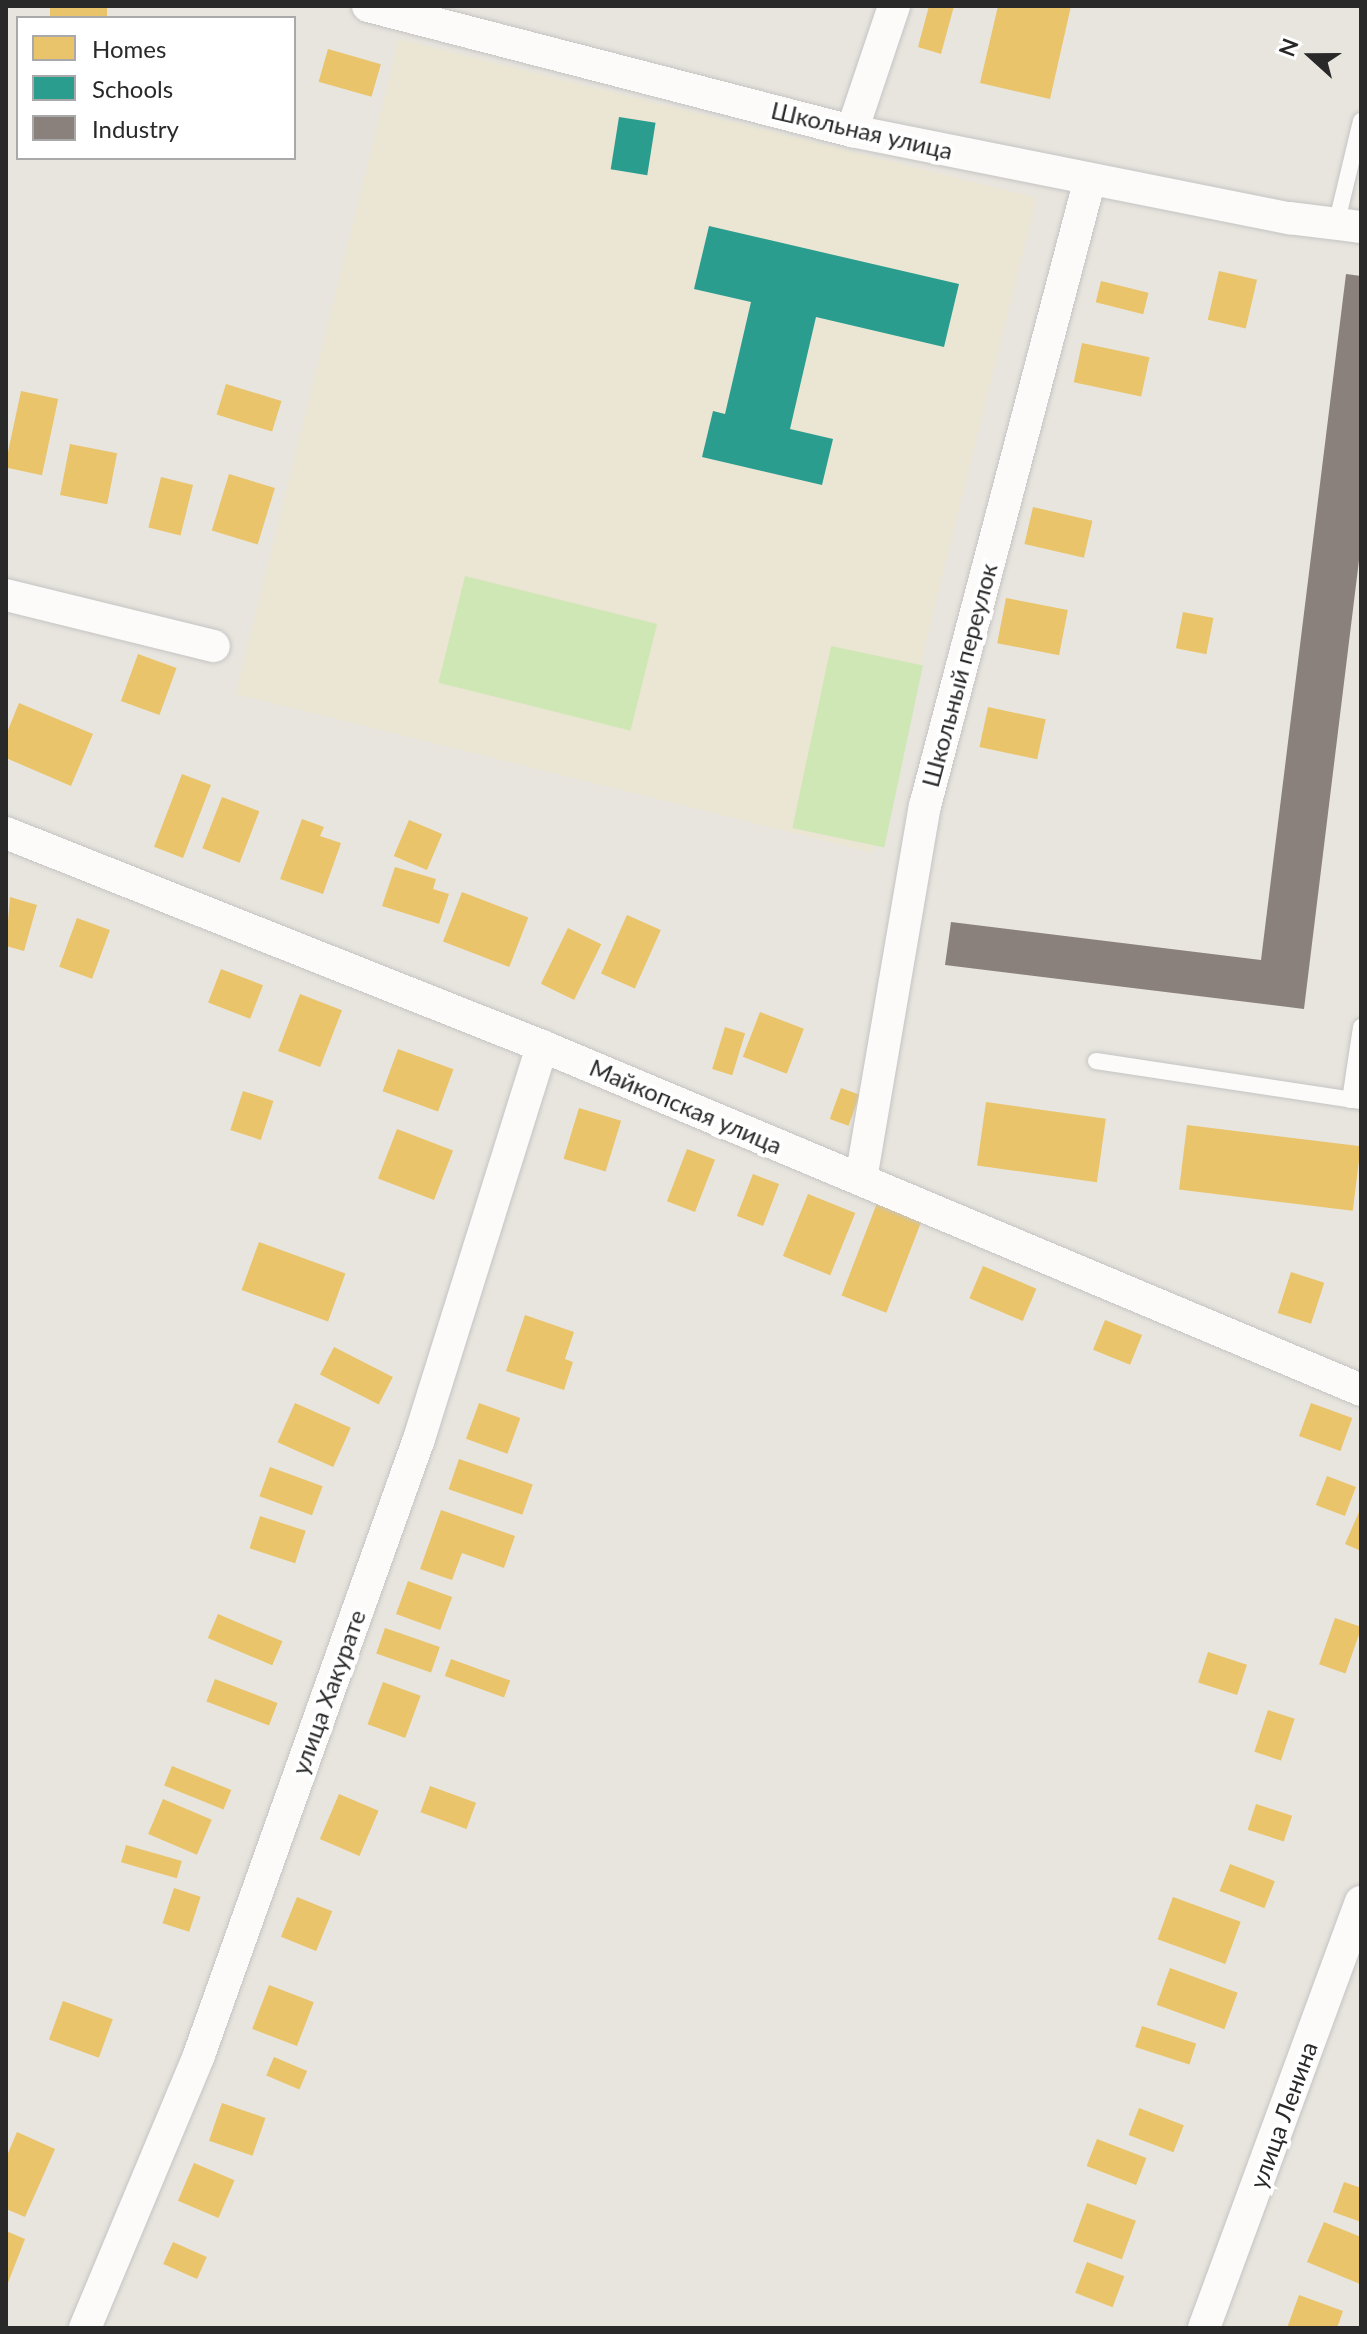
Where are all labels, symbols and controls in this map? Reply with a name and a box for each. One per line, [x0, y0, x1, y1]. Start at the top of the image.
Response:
legend [16, 16, 296, 160]
north arrow [1271, 16, 1351, 96]
text: Homes [92, 34, 166, 63]
text: N [1272, 34, 1304, 60]
text: Schools [92, 74, 173, 103]
street label: Школьная улица [768, 95, 956, 165]
text: Industry [92, 114, 179, 143]
street label: Школьный переулок [915, 560, 1003, 790]
street label: Майкопская улица [586, 1052, 786, 1160]
street label: улица Хакурате [285, 1606, 371, 1778]
street label: улица Ленина [1243, 2038, 1323, 2192]

